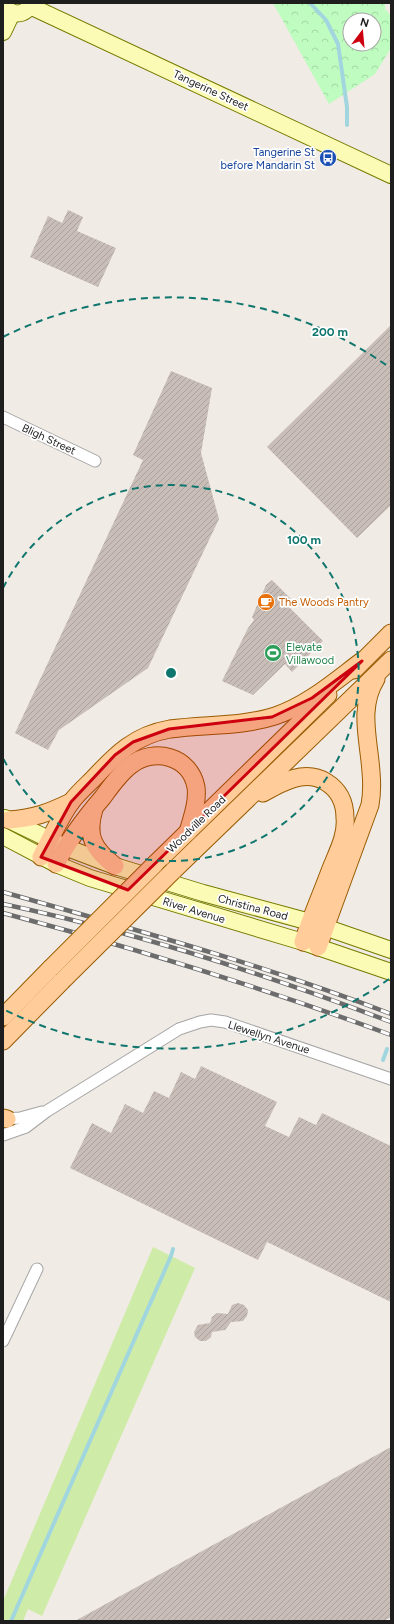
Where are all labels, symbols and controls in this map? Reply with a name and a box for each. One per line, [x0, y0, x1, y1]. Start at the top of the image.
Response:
north arrow [342, 12, 382, 52]
text: N [359, 15, 371, 30]
street label: Tangerine Street [171, 67, 250, 114]
place label: Tangerine St before Mandarin St [221, 146, 315, 172]
bus stop icon: Tangerine St before Mandarin St [318, 148, 338, 168]
text: 200 m [312, 325, 348, 339]
street label: Bligh Street [20, 421, 78, 458]
text: 100 m [287, 533, 321, 547]
cafe icon: The Woods Pantry [256, 592, 276, 612]
place label: The Woods Pantry [279, 596, 369, 609]
place label: Elevate Villawood [286, 641, 334, 667]
sports icon: Elevate Villawood [263, 643, 283, 663]
centre of rings [164, 666, 178, 680]
street label: Woodville Road [164, 793, 228, 856]
street label: Christina Road [216, 892, 289, 923]
street label: River Avenue [161, 895, 227, 926]
street label: Llewellyn Avenue [226, 1018, 311, 1057]

